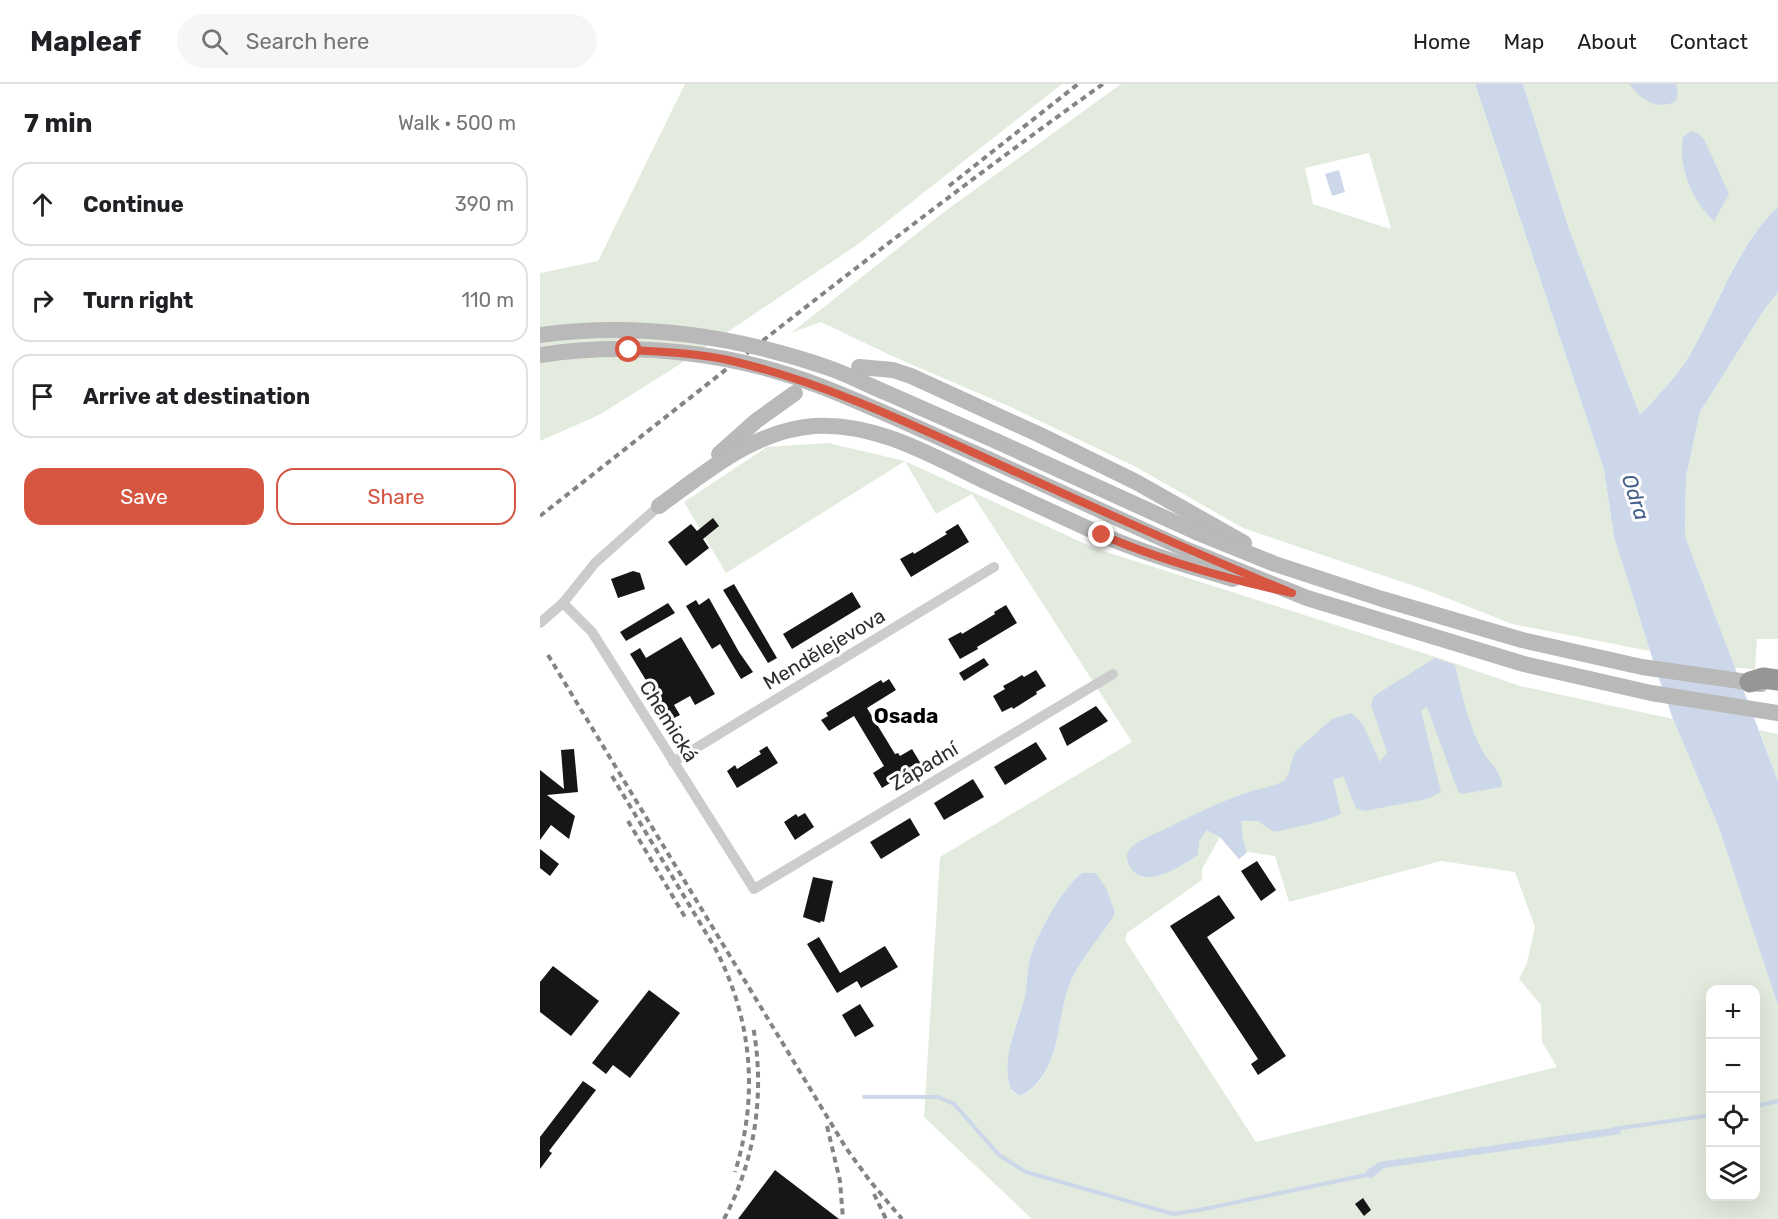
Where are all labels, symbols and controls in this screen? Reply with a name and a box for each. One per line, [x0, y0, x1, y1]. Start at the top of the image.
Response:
search box [177, 14, 597, 68]
text: Mapleaf [30, 25, 141, 58]
icon: search [198, 25, 231, 58]
text: Search here [246, 28, 369, 55]
text: Home [1413, 29, 1470, 54]
text: Map [1503, 29, 1544, 54]
text: About [1577, 29, 1637, 54]
text: Contact [1670, 29, 1748, 54]
text: 7 min [24, 108, 92, 139]
text: Walk · 500 m [398, 111, 516, 135]
icon: ahead [26, 188, 59, 221]
text: Continue [83, 191, 184, 218]
text: 390 m [455, 192, 514, 216]
icon: right [26, 284, 59, 317]
text: Turn right [83, 287, 193, 314]
text: 110 m [462, 288, 514, 312]
route start [615, 336, 641, 362]
icon: arrive [26, 380, 59, 413]
text: Arrive at destination [83, 383, 310, 410]
button: Save [24, 468, 264, 525]
button: Share [276, 468, 516, 525]
water label: Odra [1617, 471, 1655, 523]
route end [1088, 521, 1114, 547]
street label: Mendělejevova [759, 603, 889, 695]
street label: Chemická [635, 676, 703, 766]
district label: Osada [874, 703, 938, 728]
street label: Západní [886, 736, 963, 796]
map controls [1706, 985, 1760, 1201]
button: + [1706, 985, 1760, 1039]
button: − [1706, 1039, 1760, 1093]
button: locate [1706, 1093, 1760, 1147]
button: layers [1706, 1147, 1760, 1201]

